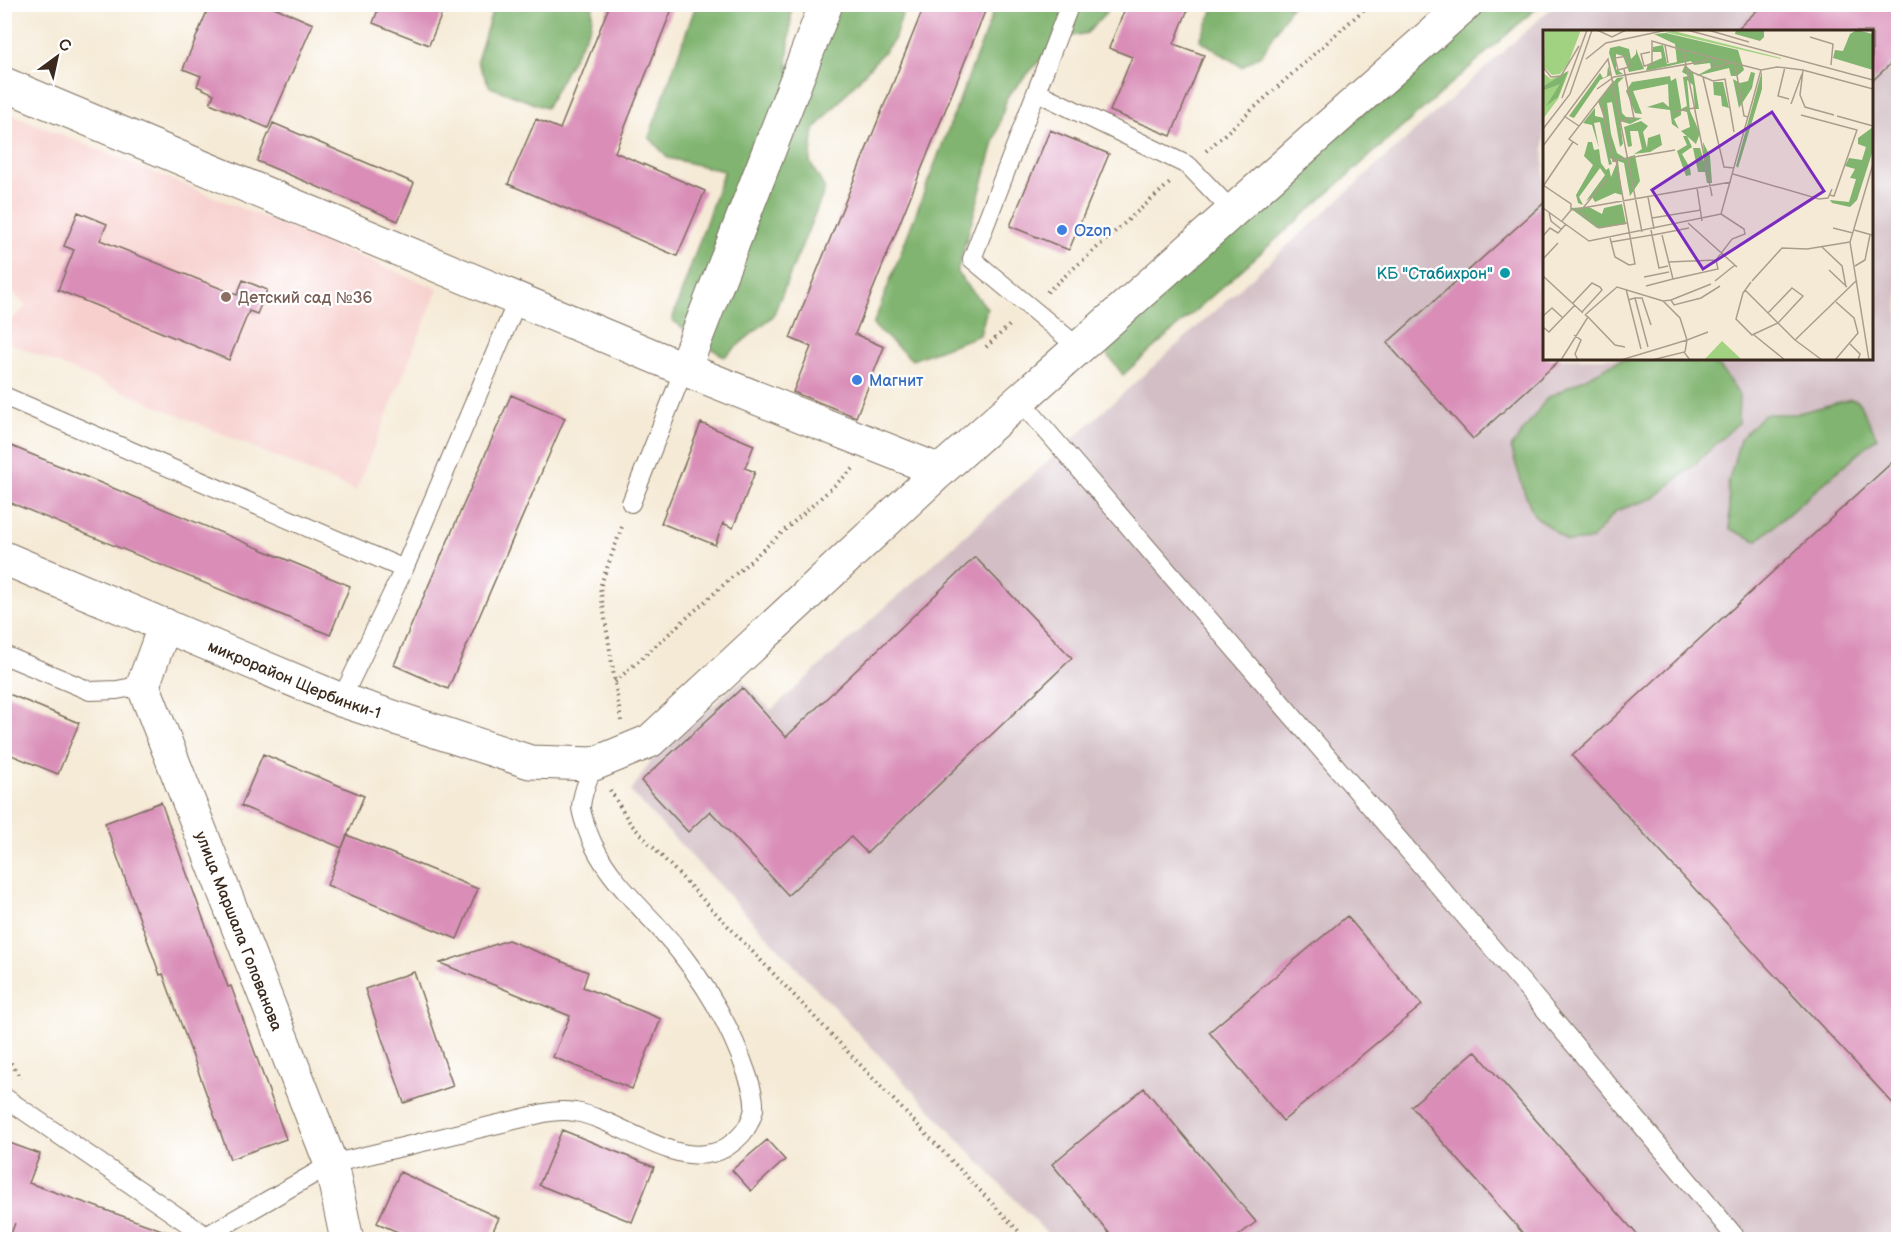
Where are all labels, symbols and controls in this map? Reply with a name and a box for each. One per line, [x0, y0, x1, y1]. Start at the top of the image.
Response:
north arrow [27, 27, 87, 87]
inset map [1543, 30, 1873, 360]
text: С [55, 35, 74, 57]
place label: Ozon [1074, 222, 1112, 241]
marker: Ozon [1055, 223, 1069, 237]
place label: КБ "Стабихрон" [1377, 265, 1493, 284]
marker: КБ "Стабихрон" [1498, 266, 1512, 280]
place label: Детский сад №36 [238, 289, 372, 308]
marker: Детский сад №36 [219, 290, 233, 304]
place label: Магнит [869, 372, 924, 391]
marker: Магнит [850, 373, 864, 387]
street label: микрорайон Щербинки-1 [205, 637, 383, 723]
street label: улица Маршала Голованова [190, 829, 286, 1034]

